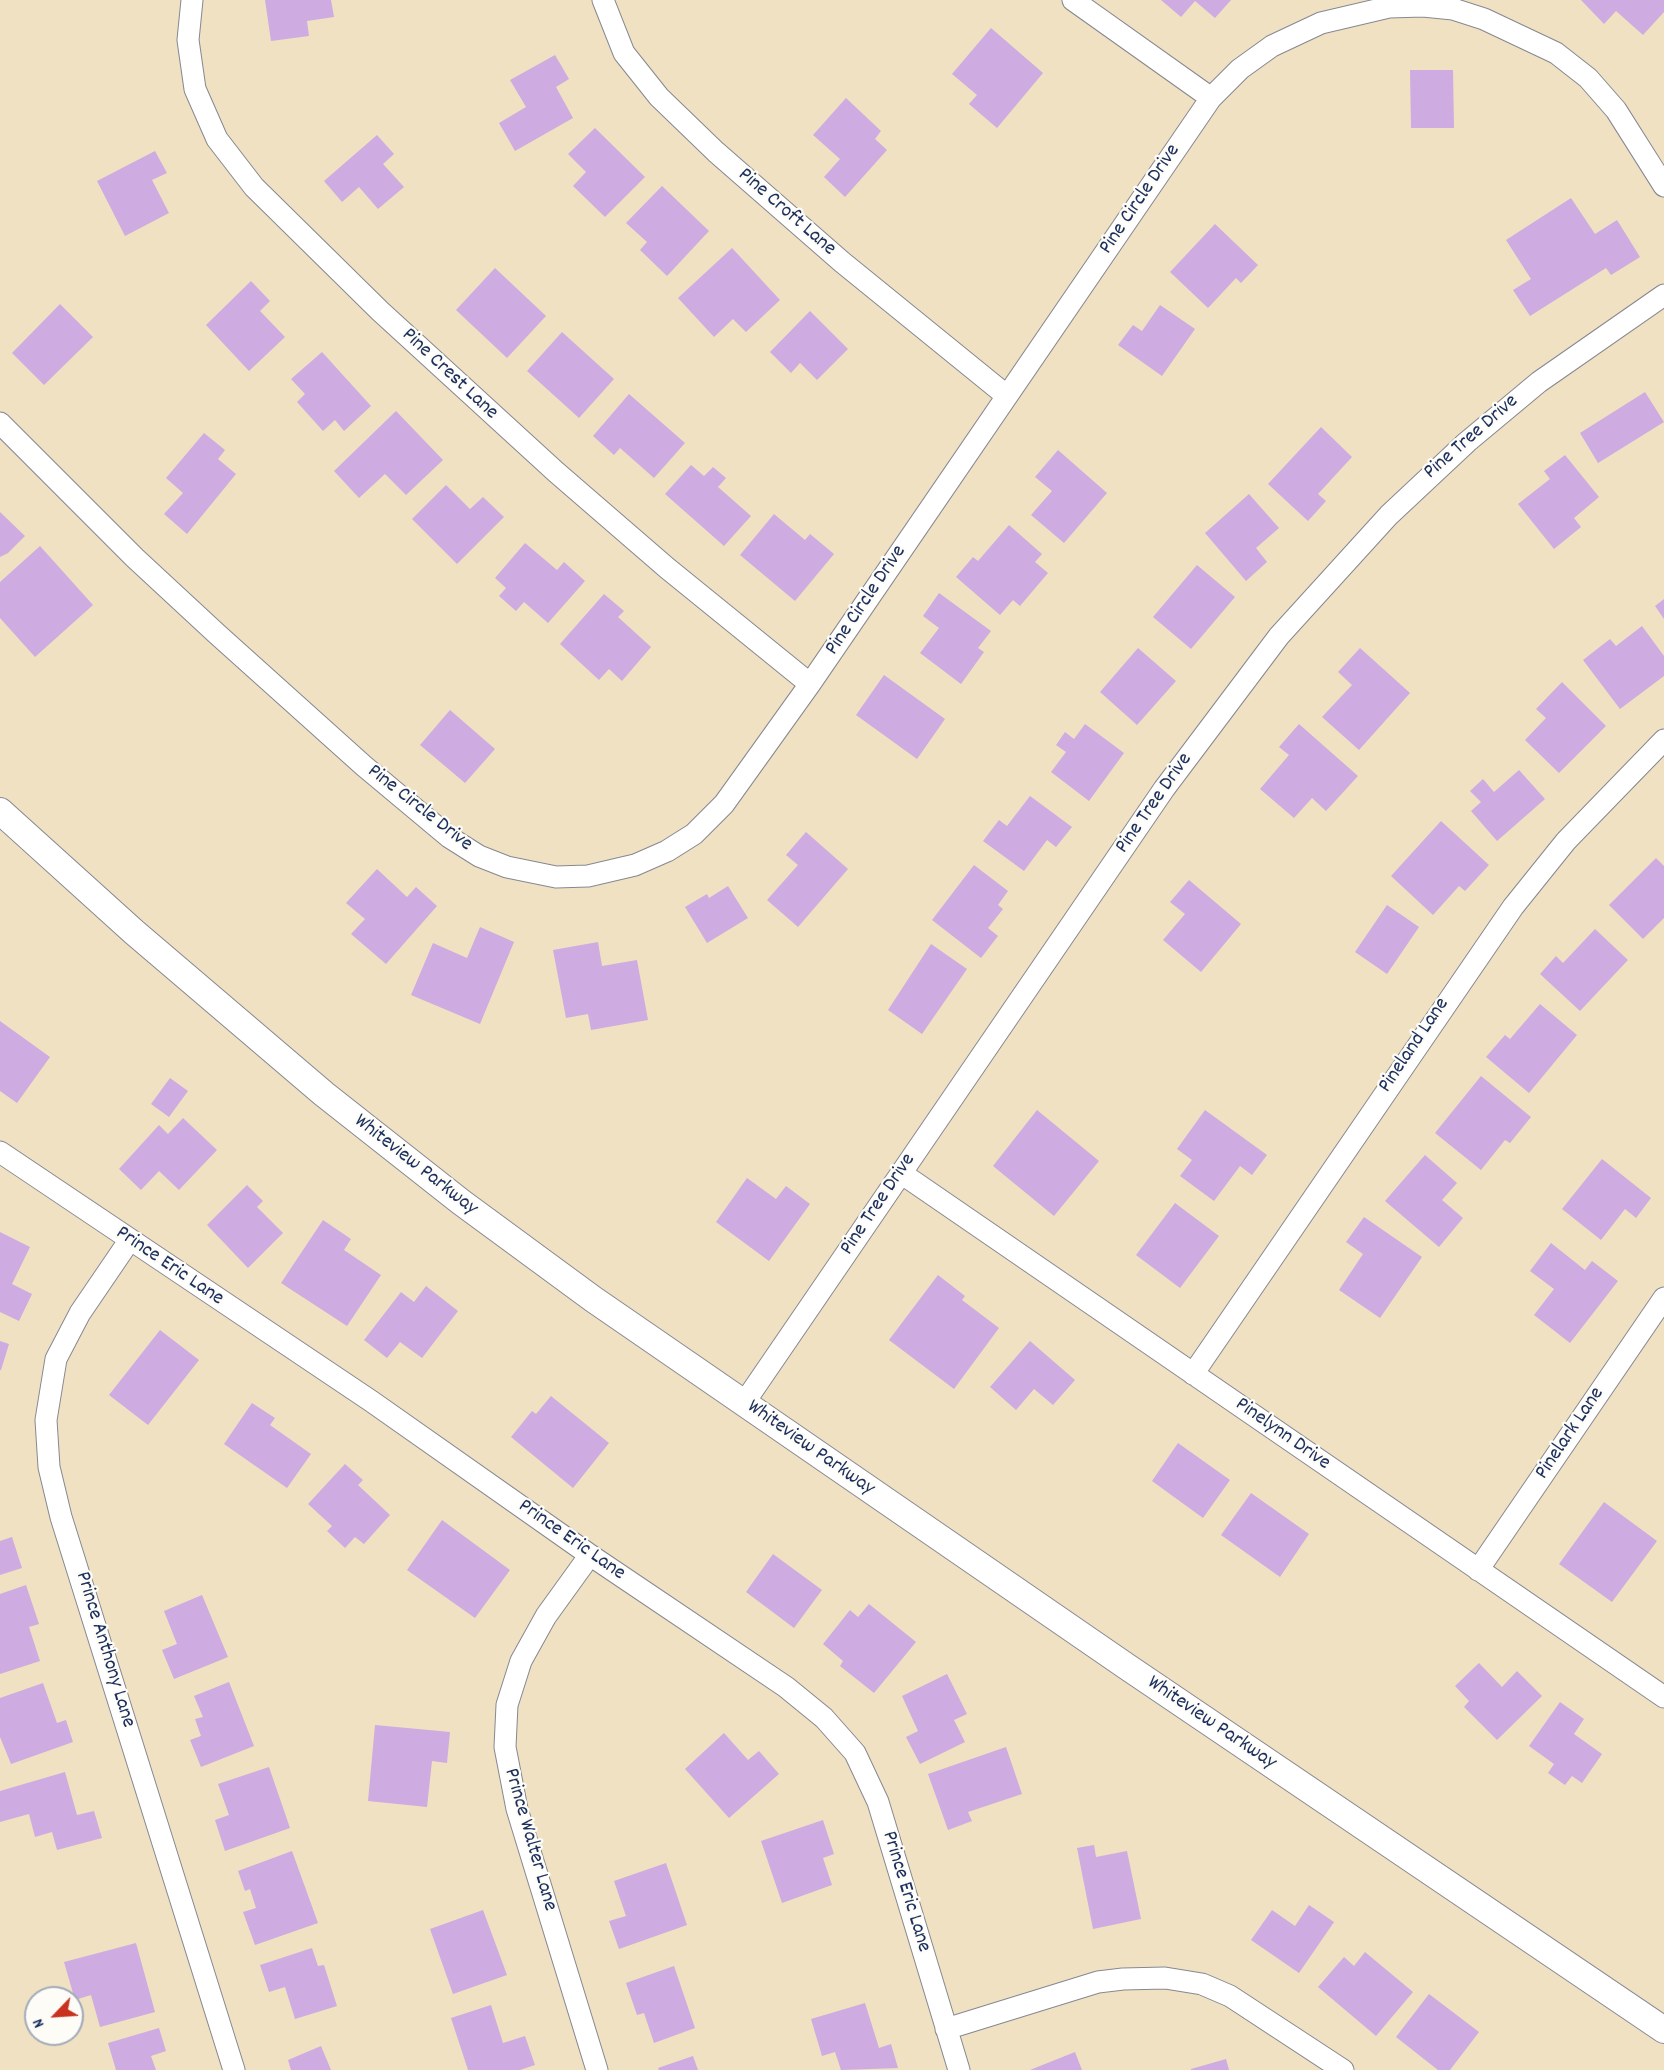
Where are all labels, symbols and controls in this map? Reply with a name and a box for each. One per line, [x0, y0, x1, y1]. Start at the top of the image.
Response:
street label: Pine Circle Drive [1095, 140, 1187, 260]
street label: Pine Croft Lane [732, 163, 840, 263]
street label: Pine Crest Lane [395, 324, 503, 426]
street label: Pine Tree Drive [1420, 390, 1524, 486]
street label: Pine Circle Drive [821, 541, 913, 661]
street label: Pine Tree Drive [1111, 749, 1199, 859]
street label: Pine Circle Drive [361, 760, 477, 858]
street label: Pineland Lane [1374, 994, 1456, 1098]
street label: Whiteview Parkway [348, 1110, 482, 1222]
street label: Pine Tree Drive [836, 1149, 922, 1261]
street label: Prince Eric Lane [110, 1222, 228, 1312]
street label: Pinelark Lane [1531, 1383, 1611, 1485]
street label: Pinelynn Drive [1230, 1393, 1334, 1477]
street label: Whiteview Parkway [741, 1396, 879, 1502]
street label: Prince Eric Lane [513, 1495, 629, 1587]
street label: Prince Anthony Lane [68, 1569, 140, 1731]
street label: Whiteview Parkway [1142, 1672, 1280, 1776]
street label: Prince Walter Lane [497, 1766, 561, 1914]
street label: Prince Eric Lane [875, 1828, 935, 1956]
north arrow [24, 1986, 84, 2046]
text: N [27, 2015, 51, 2031]

